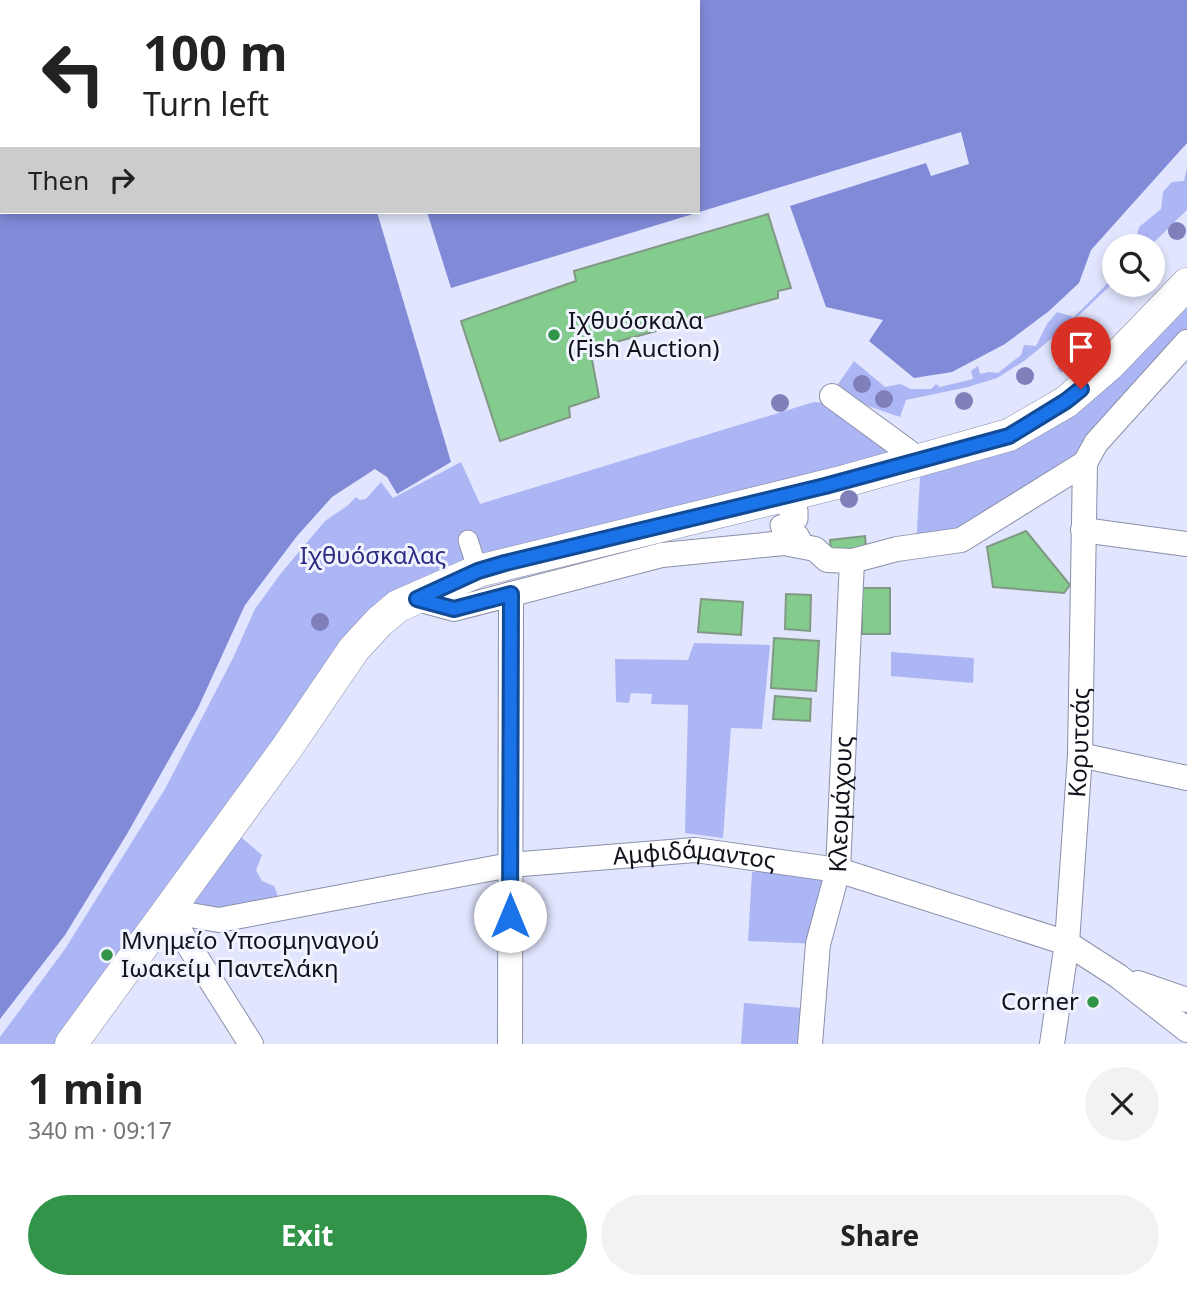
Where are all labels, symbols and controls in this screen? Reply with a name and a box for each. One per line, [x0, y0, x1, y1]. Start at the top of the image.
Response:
text: 100 m [143, 19, 288, 85]
icon: left [28, 28, 119, 119]
text: Turn left [143, 82, 269, 125]
icon: right [103, 161, 141, 199]
text: Then [28, 162, 89, 198]
map controls [1102, 234, 1165, 297]
button: search [1102, 234, 1165, 297]
place label: Ιχθυόσκαλα (Fish Auction) [568, 303, 720, 364]
pin [1051, 317, 1111, 389]
marker: Ιχθυόσκαλα (Fish Auction) [546, 327, 562, 343]
icon: arrive [1062, 328, 1100, 366]
park label: Ιχθυόσκαλας [300, 538, 446, 571]
street label: Κορυτσάς [1059, 687, 1096, 798]
street label: Κλεομάχους [820, 735, 859, 873]
street label: Αμφιδάμαντος [611, 832, 778, 876]
position arrow [473, 879, 547, 953]
place label: Μνημείο Υποσμηναγού Ιωακείμ Παντελάκη [121, 923, 380, 984]
marker: Μνημείο Υποσμηναγού Ιωακείμ Παντελάκη [99, 947, 115, 963]
place label: Corner [1001, 984, 1079, 1017]
marker: Corner [1085, 994, 1101, 1010]
text: 1 min [28, 1059, 144, 1116]
button: close [1085, 1067, 1159, 1141]
text: 340 m · 09:17 [28, 1114, 172, 1146]
button: Exit [28, 1195, 587, 1275]
button: Share [601, 1195, 1159, 1275]

